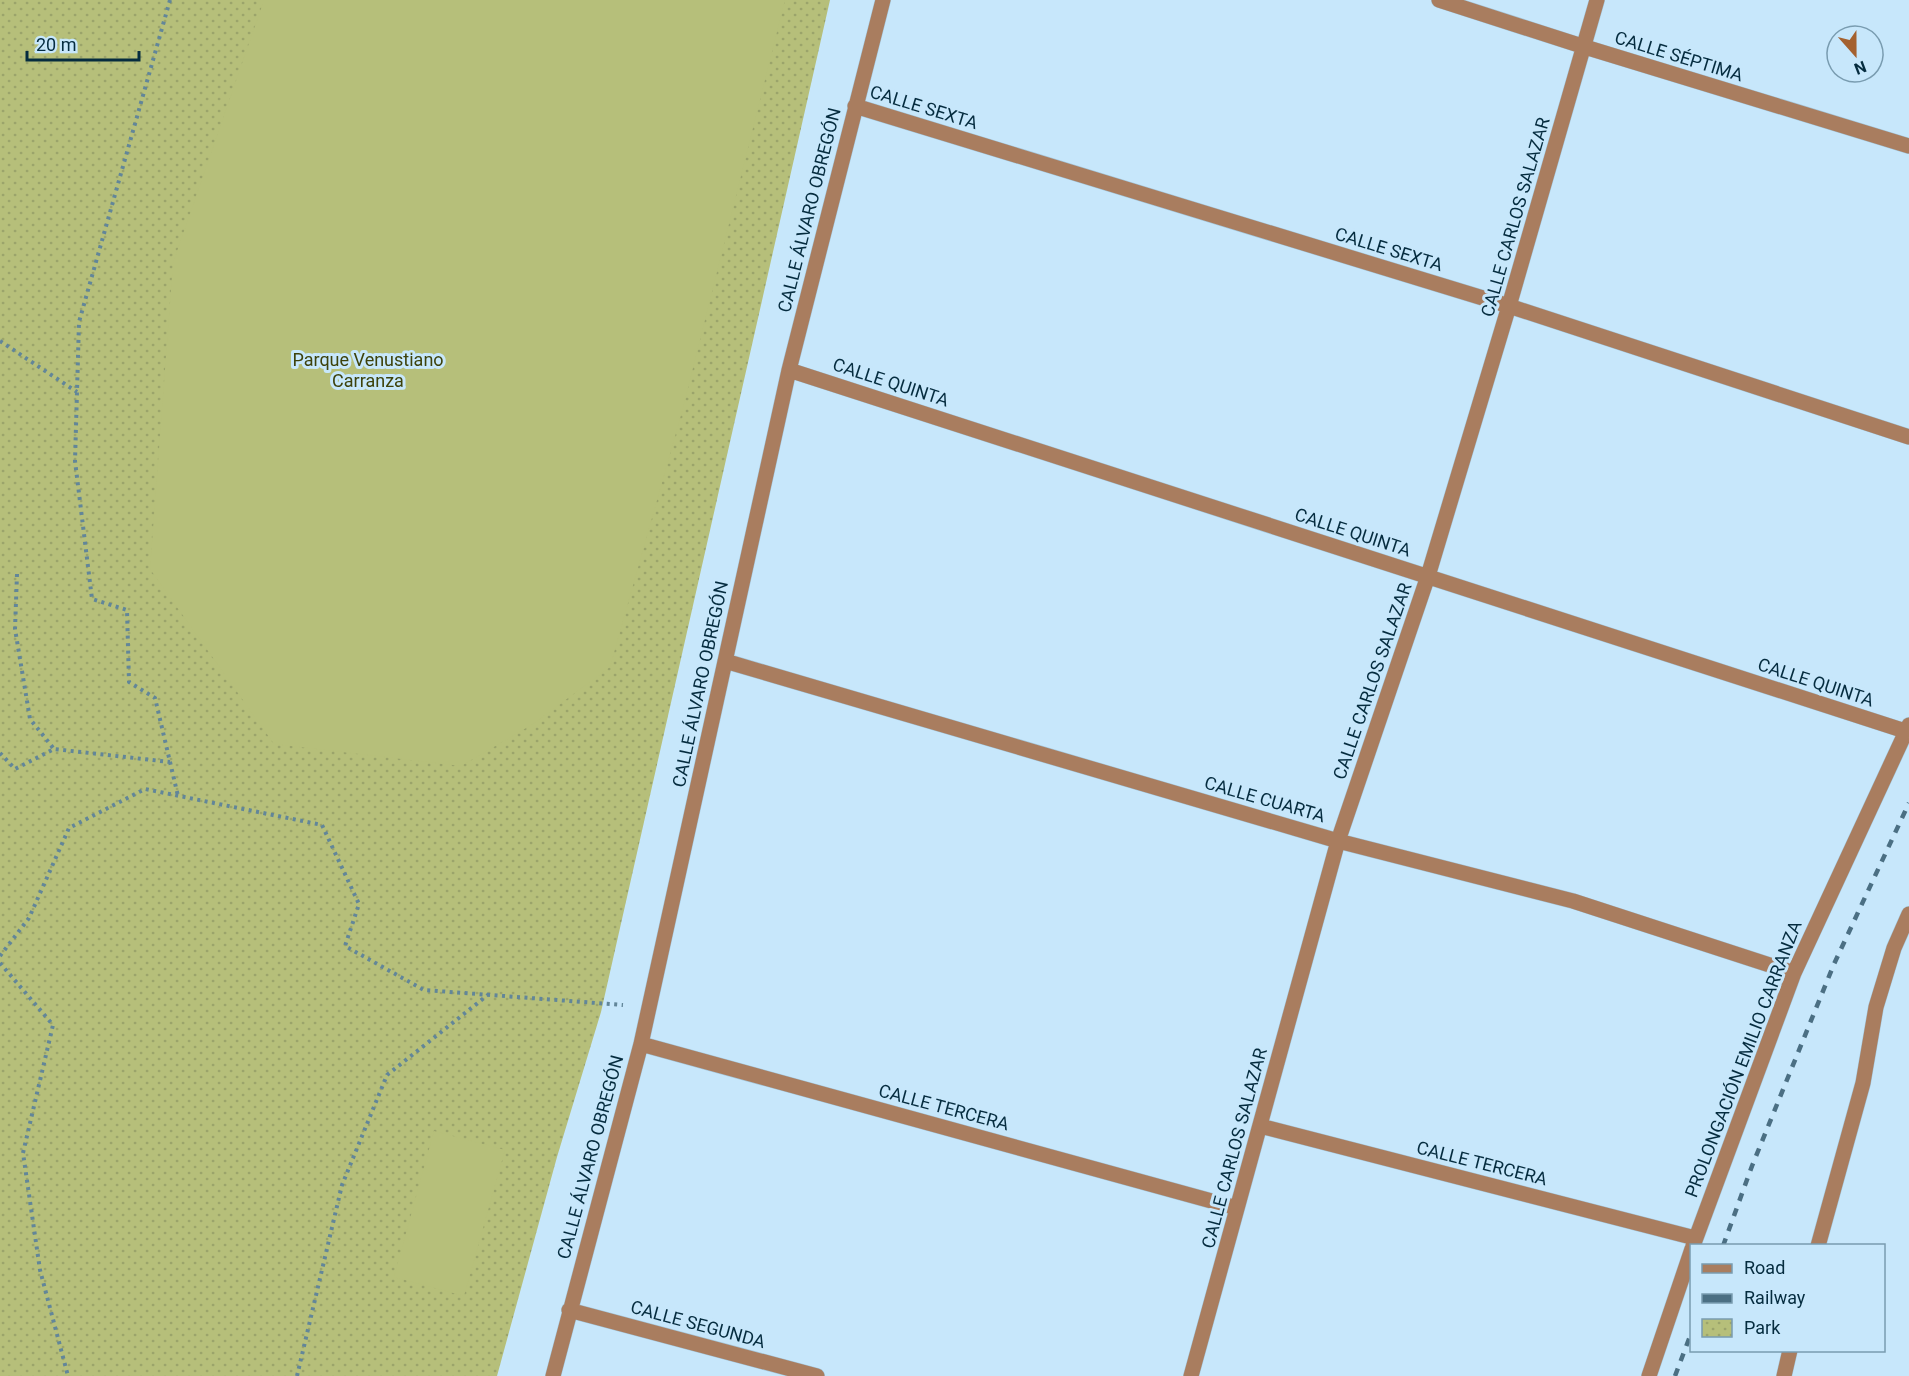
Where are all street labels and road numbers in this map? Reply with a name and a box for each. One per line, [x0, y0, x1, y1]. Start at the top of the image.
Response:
street label: CALLE SÉPTIMA [1612, 27, 1746, 86]
street label: CALLE SEXTA [868, 81, 981, 133]
street label: CALLE ÁLVARO OBREGÓN [773, 105, 845, 315]
street label: CALLE CARLOS SALAZAR [1476, 115, 1554, 319]
street label: CALLE SEXTA [1333, 223, 1446, 275]
street label: CALLE QUINTA [830, 353, 952, 411]
street label: CALLE QUINTA [1292, 503, 1414, 561]
street label: CALLE ÁLVARO OBREGÓN [668, 579, 732, 789]
street label: CALLE CARLOS SALAZAR [1328, 580, 1416, 782]
street label: CALLE QUINTA [1755, 653, 1877, 711]
street label: CALLE CUARTA [1202, 772, 1328, 826]
street label: PROLONGACIÓN EMILIO CARRANZA [1680, 918, 1806, 1200]
street label: CALLE CARLOS SALAZAR [1197, 1046, 1271, 1250]
street label: CALLE ÁLVARO OBREGÓN [553, 1053, 627, 1261]
street label: CALLE TERCERA [877, 1080, 1012, 1135]
street label: CALLE TERCERA [1414, 1137, 1550, 1189]
street label: CALLE SEGUNDA [628, 1296, 768, 1352]

